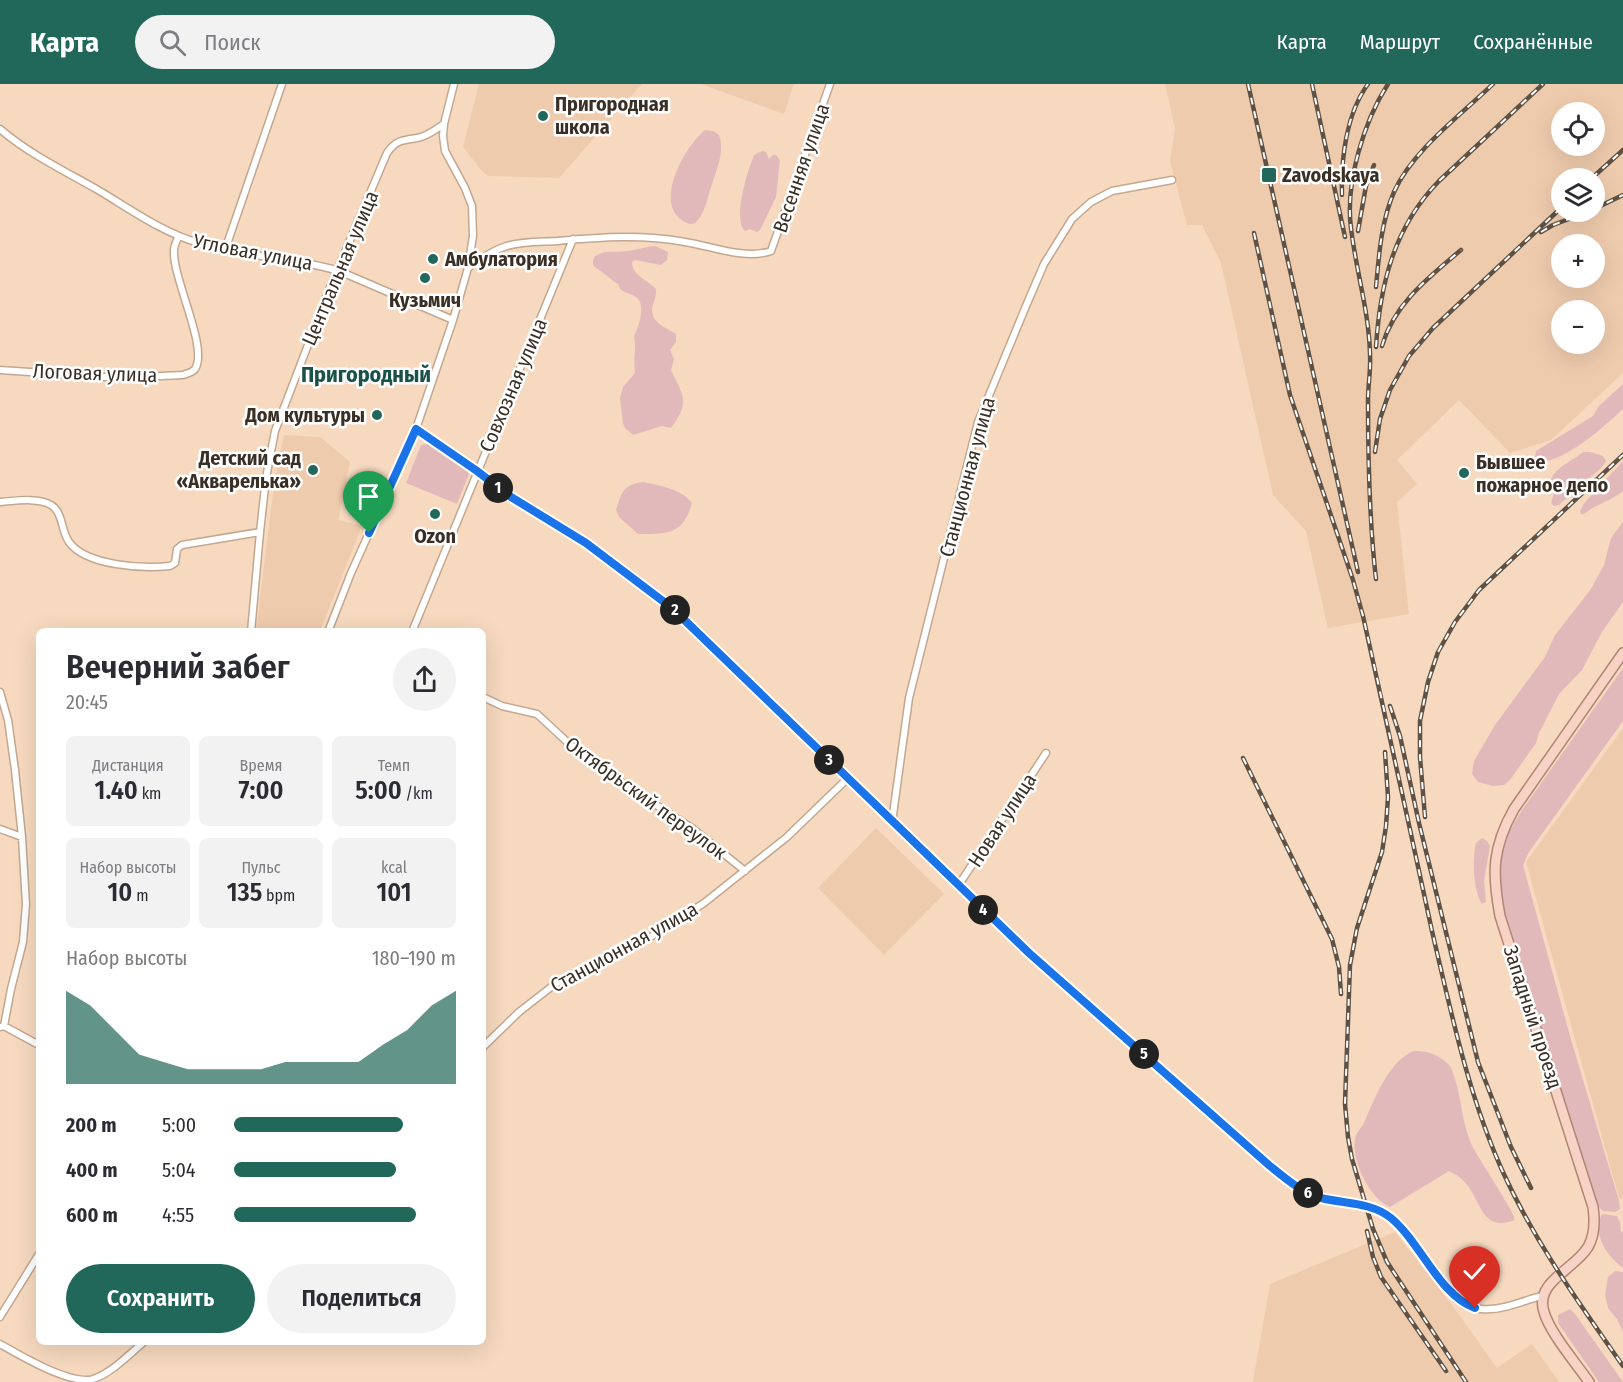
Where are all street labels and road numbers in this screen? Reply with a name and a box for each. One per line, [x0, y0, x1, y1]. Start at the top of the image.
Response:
street label: Весенняя улица [768, 100, 834, 236]
street label: Центральная улица [297, 187, 383, 349]
street label: Угловая улица [190, 228, 315, 275]
street label: Совхозная улица [474, 315, 552, 455]
street label: Логовая улица [32, 359, 158, 387]
street label: Станционная улица [934, 394, 1000, 560]
street label: Октябрьский переулок [561, 731, 732, 865]
street label: Новая улица [963, 769, 1041, 871]
street label: Станционная улица [546, 897, 702, 997]
street label: Западный проезд [1499, 942, 1567, 1092]

